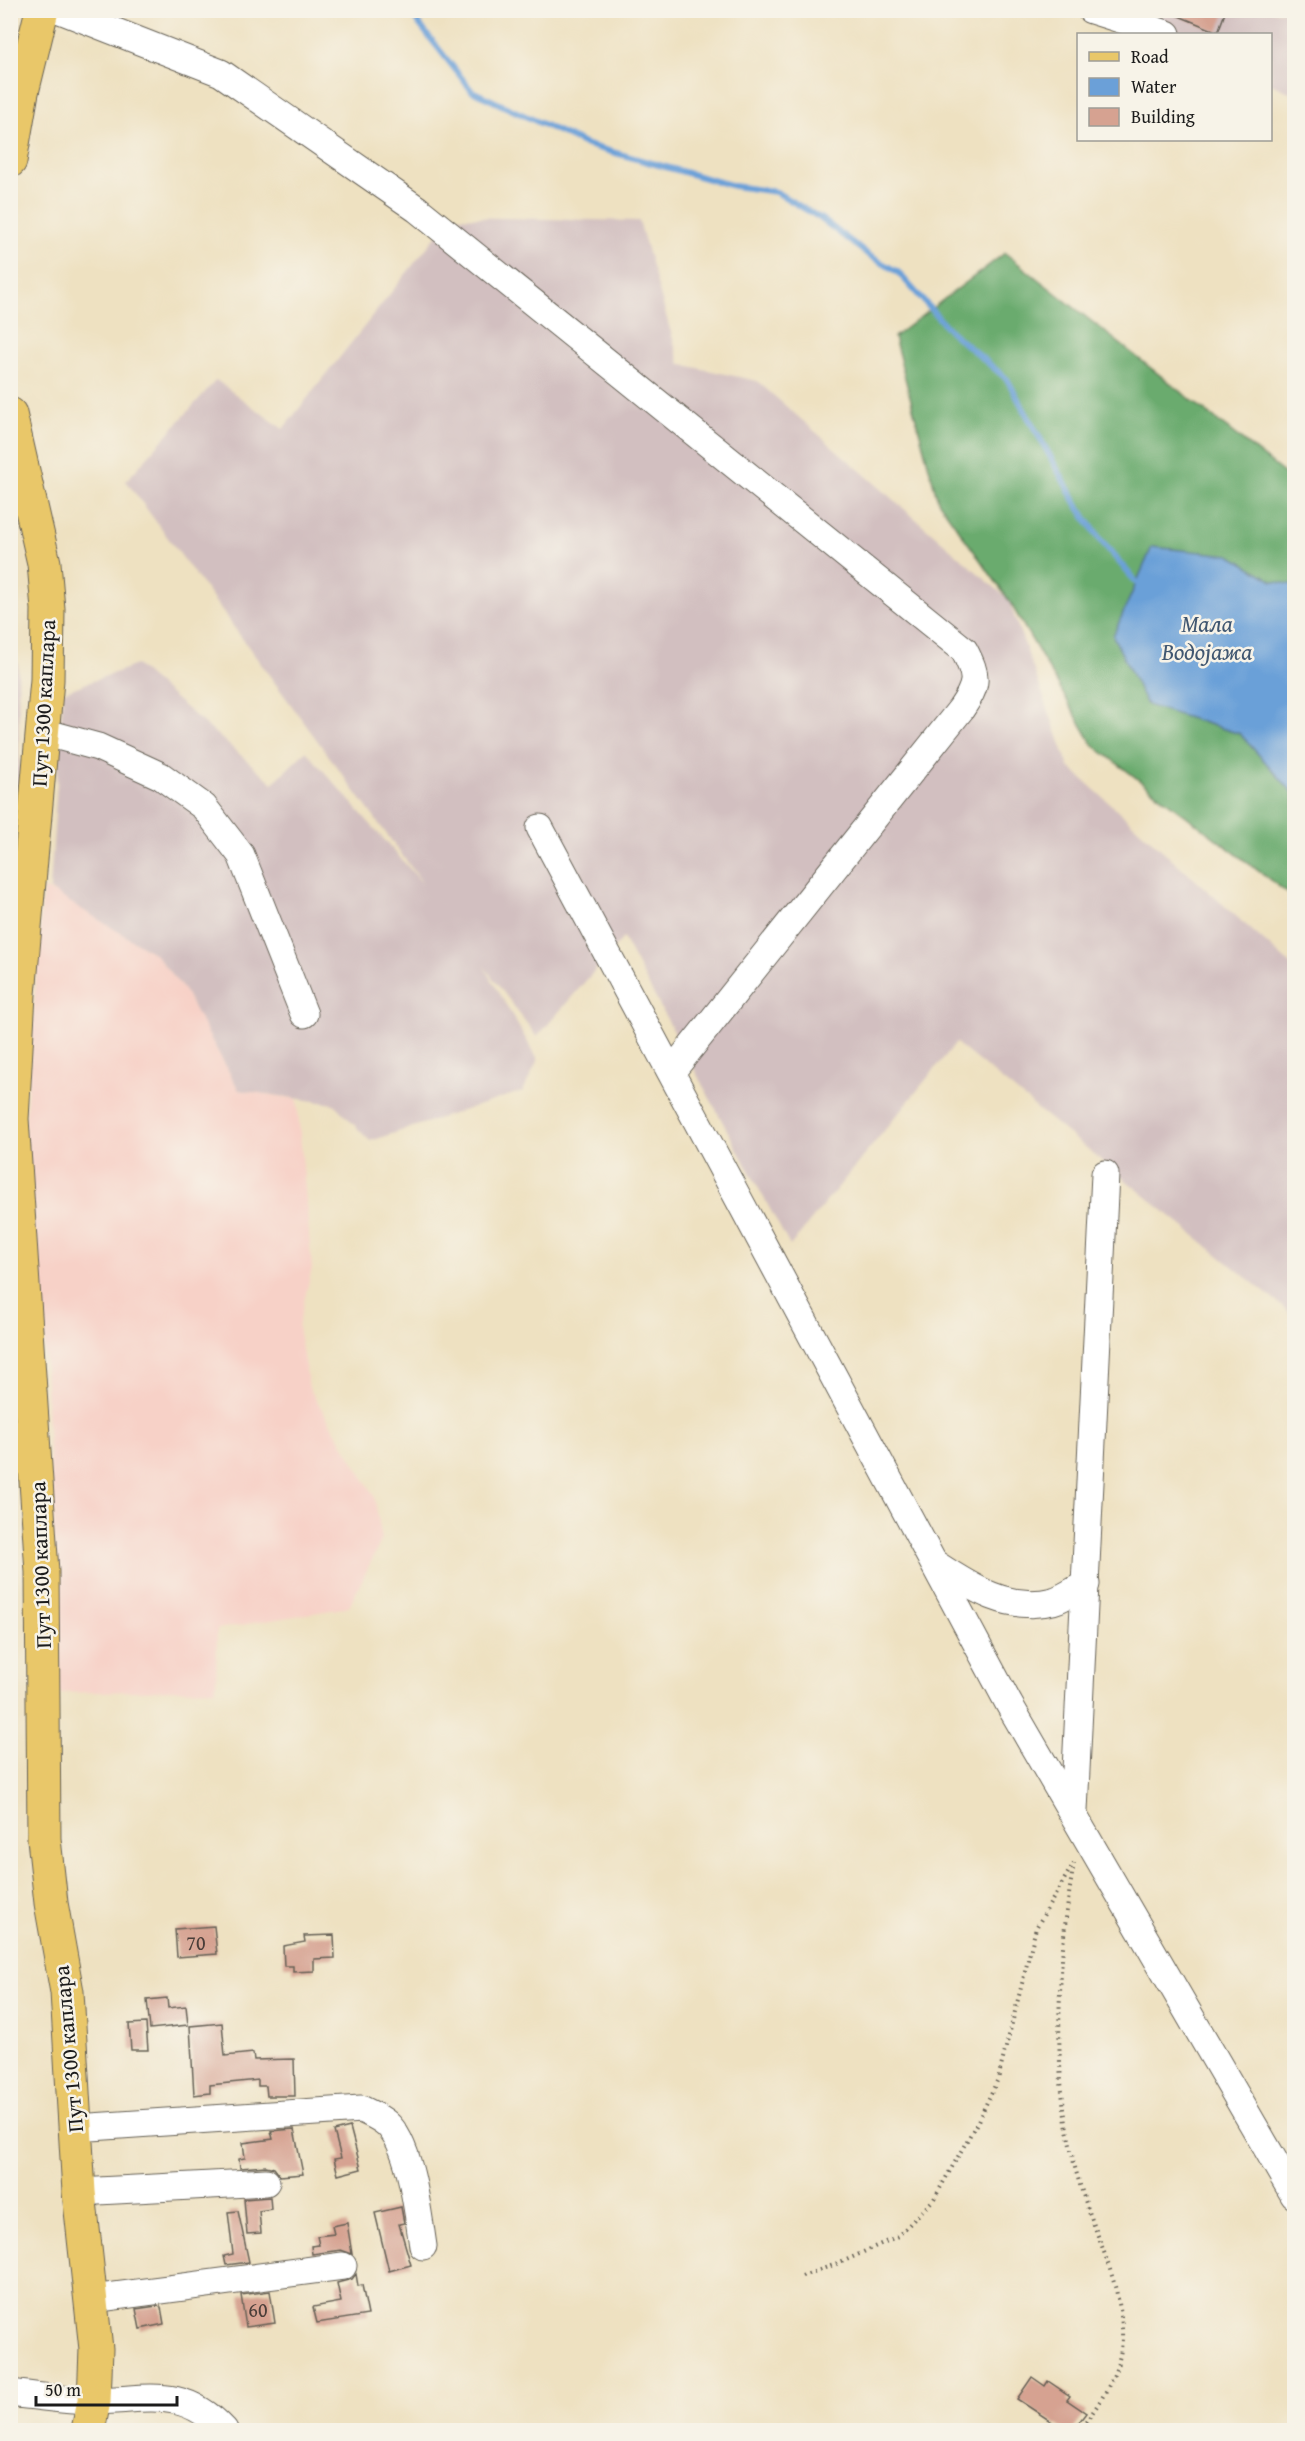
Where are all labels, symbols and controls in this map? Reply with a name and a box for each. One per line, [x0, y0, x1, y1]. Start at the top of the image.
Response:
legend [1077, 33, 1272, 141]
text: Road [1131, 43, 1169, 70]
text: Water [1131, 73, 1177, 100]
text: Building [1131, 103, 1195, 130]
water label: Мала Водојажа [1161, 606, 1252, 669]
street label: Пут 1300 каплара [23, 618, 63, 787]
street label: Пут 1300 каплара [21, 1480, 59, 1649]
house number: 70 [186, 1928, 206, 1957]
street label: Пут 1300 каплара [45, 1964, 91, 2134]
house number: 60 [248, 2295, 268, 2324]
scale bar [36, 2369, 177, 2407]
text: 50 m [45, 2376, 81, 2403]

